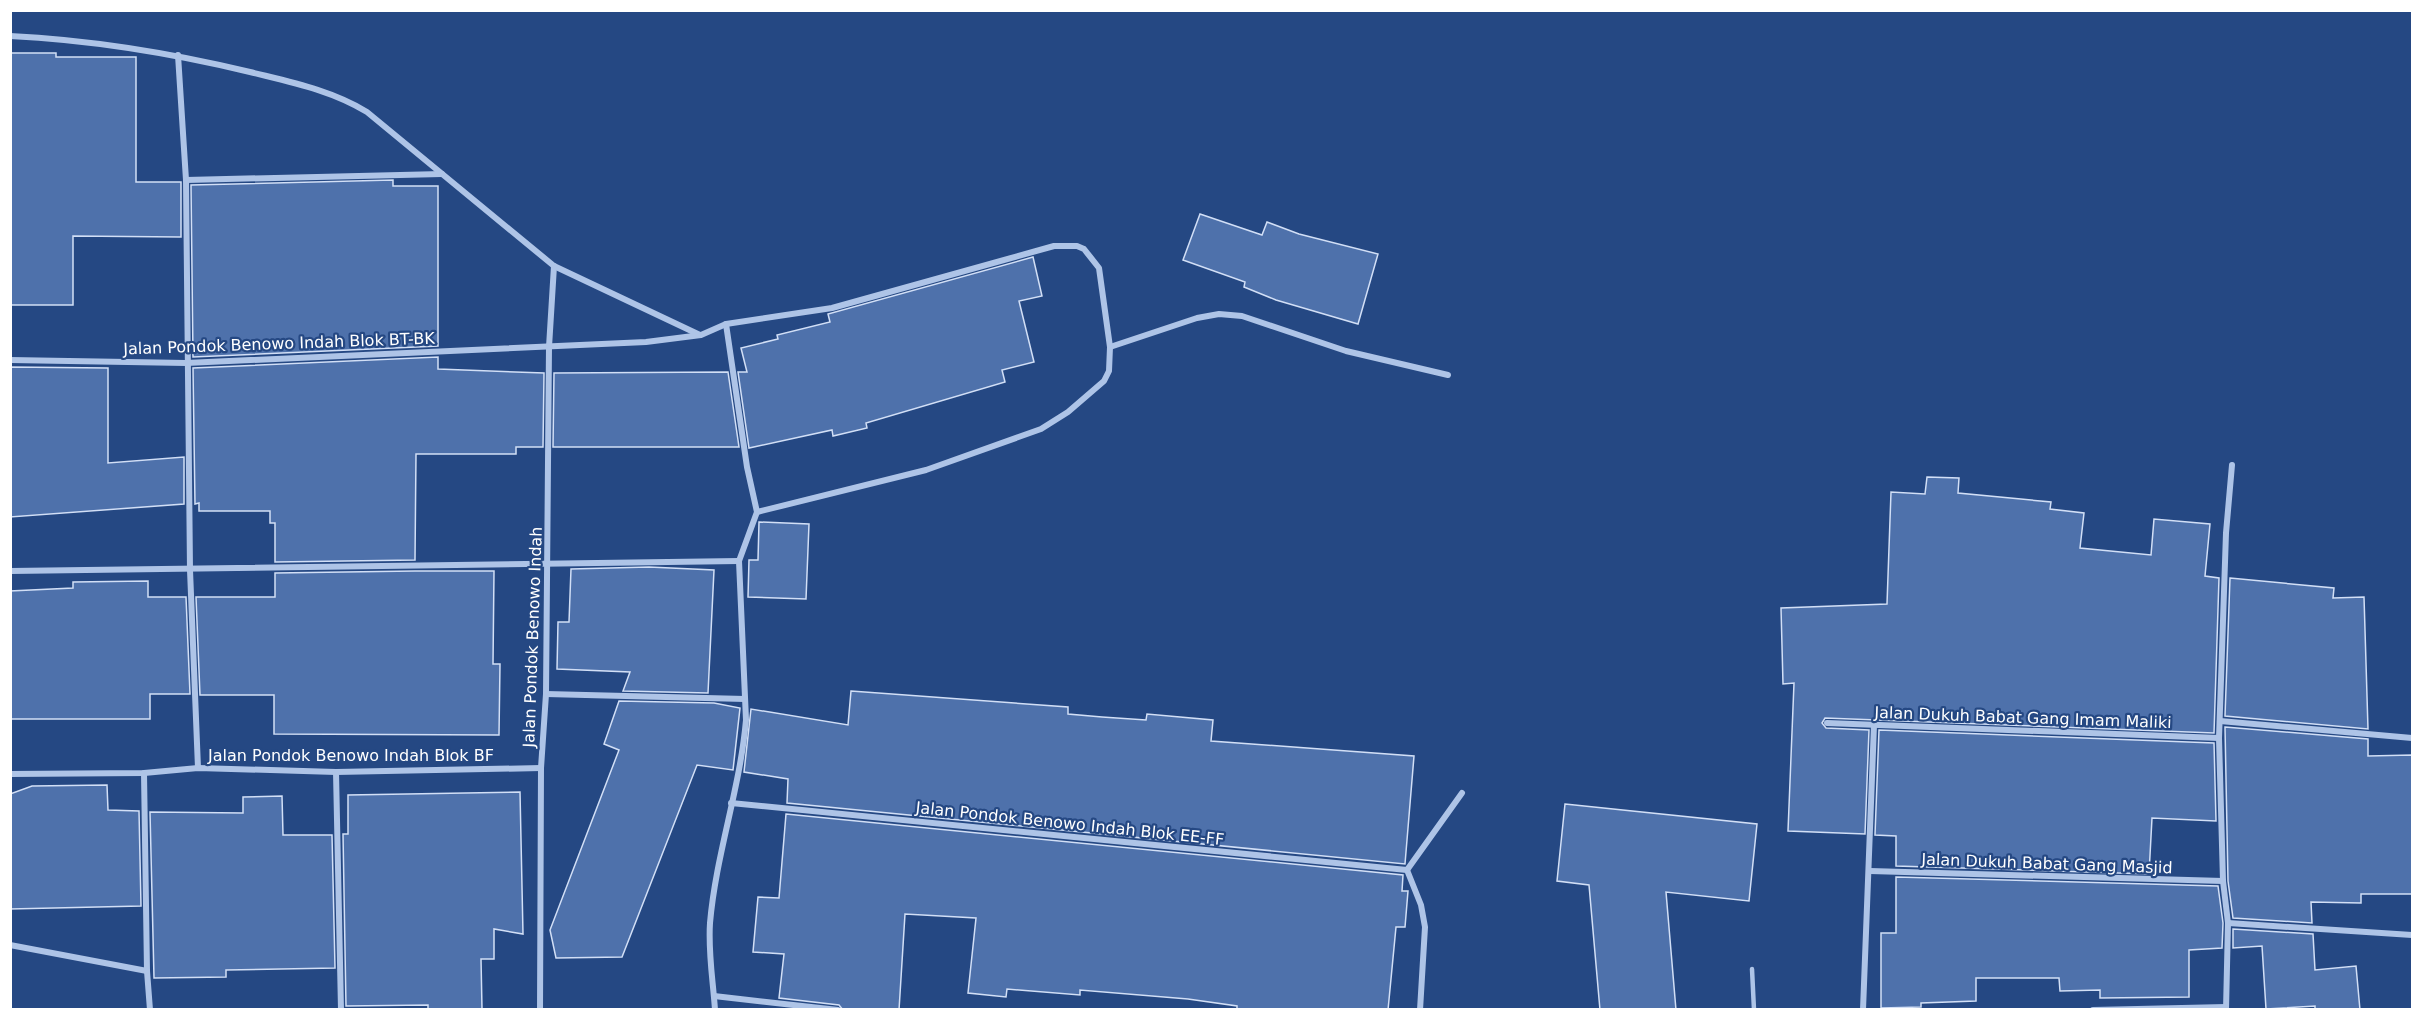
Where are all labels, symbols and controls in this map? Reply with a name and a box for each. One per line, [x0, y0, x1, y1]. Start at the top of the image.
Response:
street label: Jalan Pondok Benowo Indah Blok BT-BK [122, 329, 436, 358]
street label: Jalan Pondok Benowo Indah [519, 526, 546, 749]
street label: Jalan Dukuh Babat Gang Imam Maliki [1873, 703, 2172, 732]
street label: Jalan Pondok Benowo Indah Blok BF [207, 746, 494, 765]
street label: Jalan Pondok Benowo Indah Blok EE-FF [914, 798, 1225, 849]
street label: Jalan Dukuh Babat Gang Masjid [1920, 850, 2173, 877]

